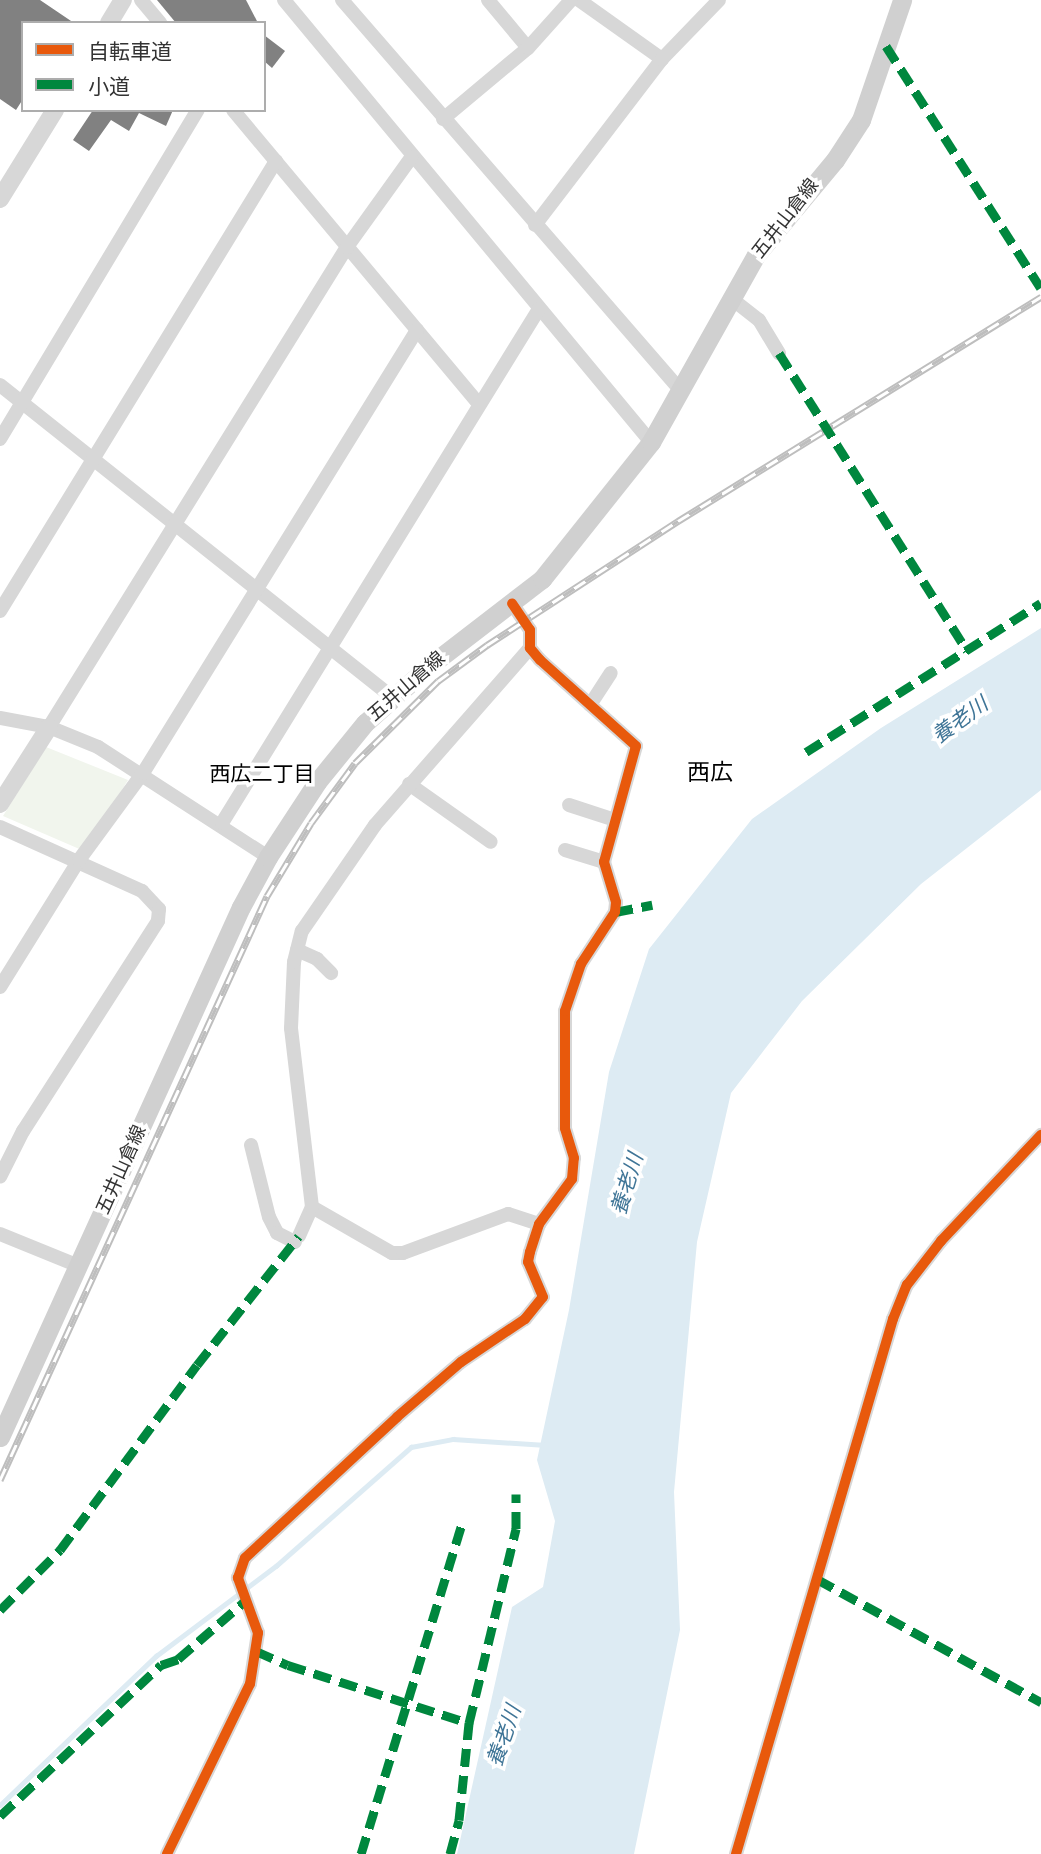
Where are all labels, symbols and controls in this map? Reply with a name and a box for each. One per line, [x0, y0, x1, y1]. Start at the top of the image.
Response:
legend [21, 21, 266, 112]
text: 自転車道 [88, 39, 172, 65]
text: 小道 [88, 74, 130, 100]
street label: 五井山倉線 [748, 175, 824, 263]
street label: 五井山倉線 [364, 647, 450, 727]
water label: 養老川 [927, 691, 993, 749]
district label: 西広 [687, 759, 733, 787]
district label: 西広二丁目 [210, 761, 314, 787]
street label: 五井山倉線 [92, 1122, 152, 1218]
water label: 養老川 [606, 1150, 648, 1218]
water label: 養老川 [482, 1702, 526, 1770]

